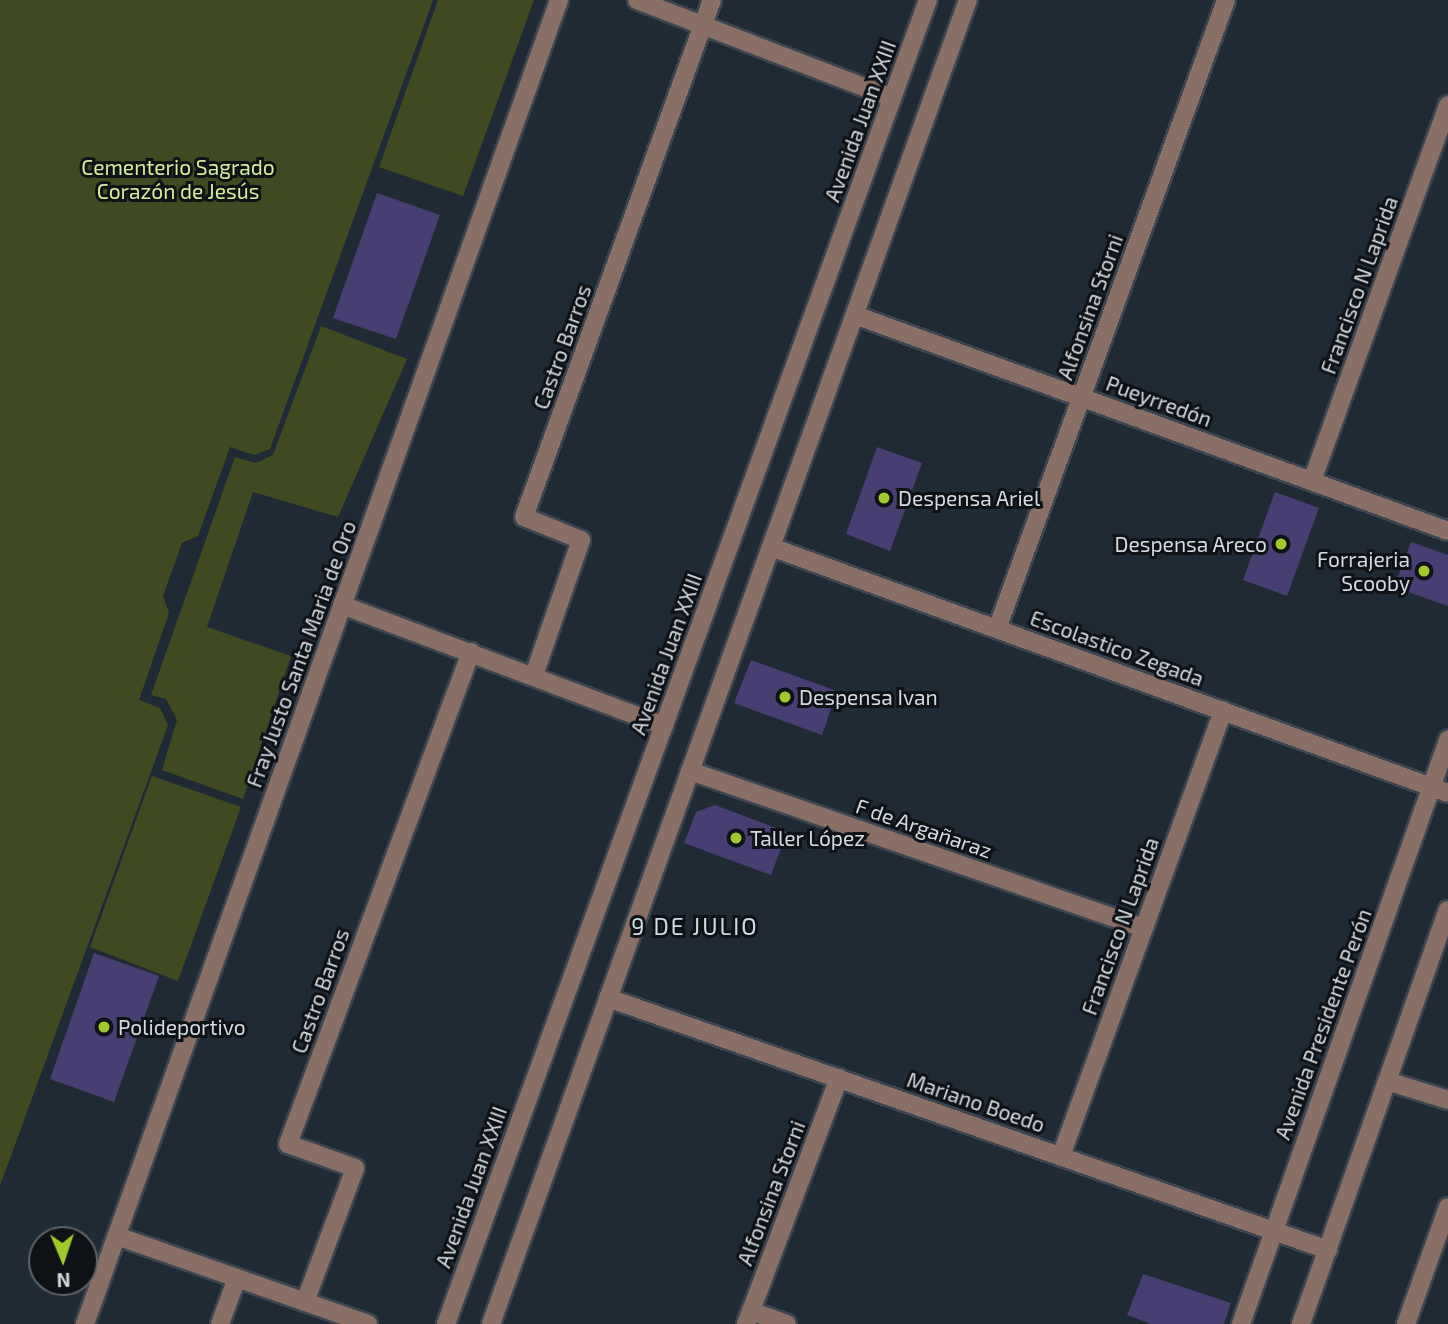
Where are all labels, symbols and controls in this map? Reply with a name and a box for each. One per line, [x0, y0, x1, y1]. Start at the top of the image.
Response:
street label: Avenida Juan XXIII [819, 37, 901, 205]
park label: Cementerio Sagrado Corazón de Jesús [81, 154, 275, 204]
street label: Francisco N Laprida [1315, 193, 1403, 377]
street label: Alfonsina Storni [1052, 231, 1128, 383]
street label: Castro Barros [528, 281, 596, 413]
street label: Pueyrredón [1103, 370, 1215, 432]
place label: Despensa Ariel [898, 485, 1041, 511]
marker: Despensa Ariel [876, 490, 892, 506]
street label: Fray Justo Santa Maria de Oro [241, 517, 361, 791]
place label: Despensa Areco [1114, 531, 1267, 557]
marker: Despensa Areco [1273, 536, 1289, 552]
place label: Forrajeria Scooby [1317, 546, 1410, 596]
marker: Forrajeria Scooby [1416, 563, 1432, 579]
street label: Avenida Juan XXIII [625, 570, 707, 738]
street label: Escolastico Zegada [1027, 605, 1207, 691]
place label: Despensa Ivan [799, 684, 938, 710]
marker: Despensa Ivan [777, 689, 793, 705]
street label: F de Argañaraz [852, 793, 996, 863]
place label: Taller López [750, 825, 865, 851]
marker: Taller López [728, 830, 744, 846]
street label: Francisco N Laprida [1076, 834, 1164, 1018]
street label: Avenida Presidente Perón [1270, 905, 1376, 1143]
district label: 9 DE JULIO [632, 912, 758, 940]
street label: Castro Barros [286, 925, 354, 1057]
place label: Polideportivo [118, 1014, 246, 1040]
marker: Polideportivo [96, 1019, 112, 1035]
street label: Mariano Boedo [904, 1067, 1048, 1137]
street label: Avenida Juan XXIII [430, 1103, 512, 1271]
street label: Alfonsina Storni [732, 1117, 810, 1269]
north arrow [28, 1226, 98, 1296]
text: N [56, 1269, 71, 1292]

